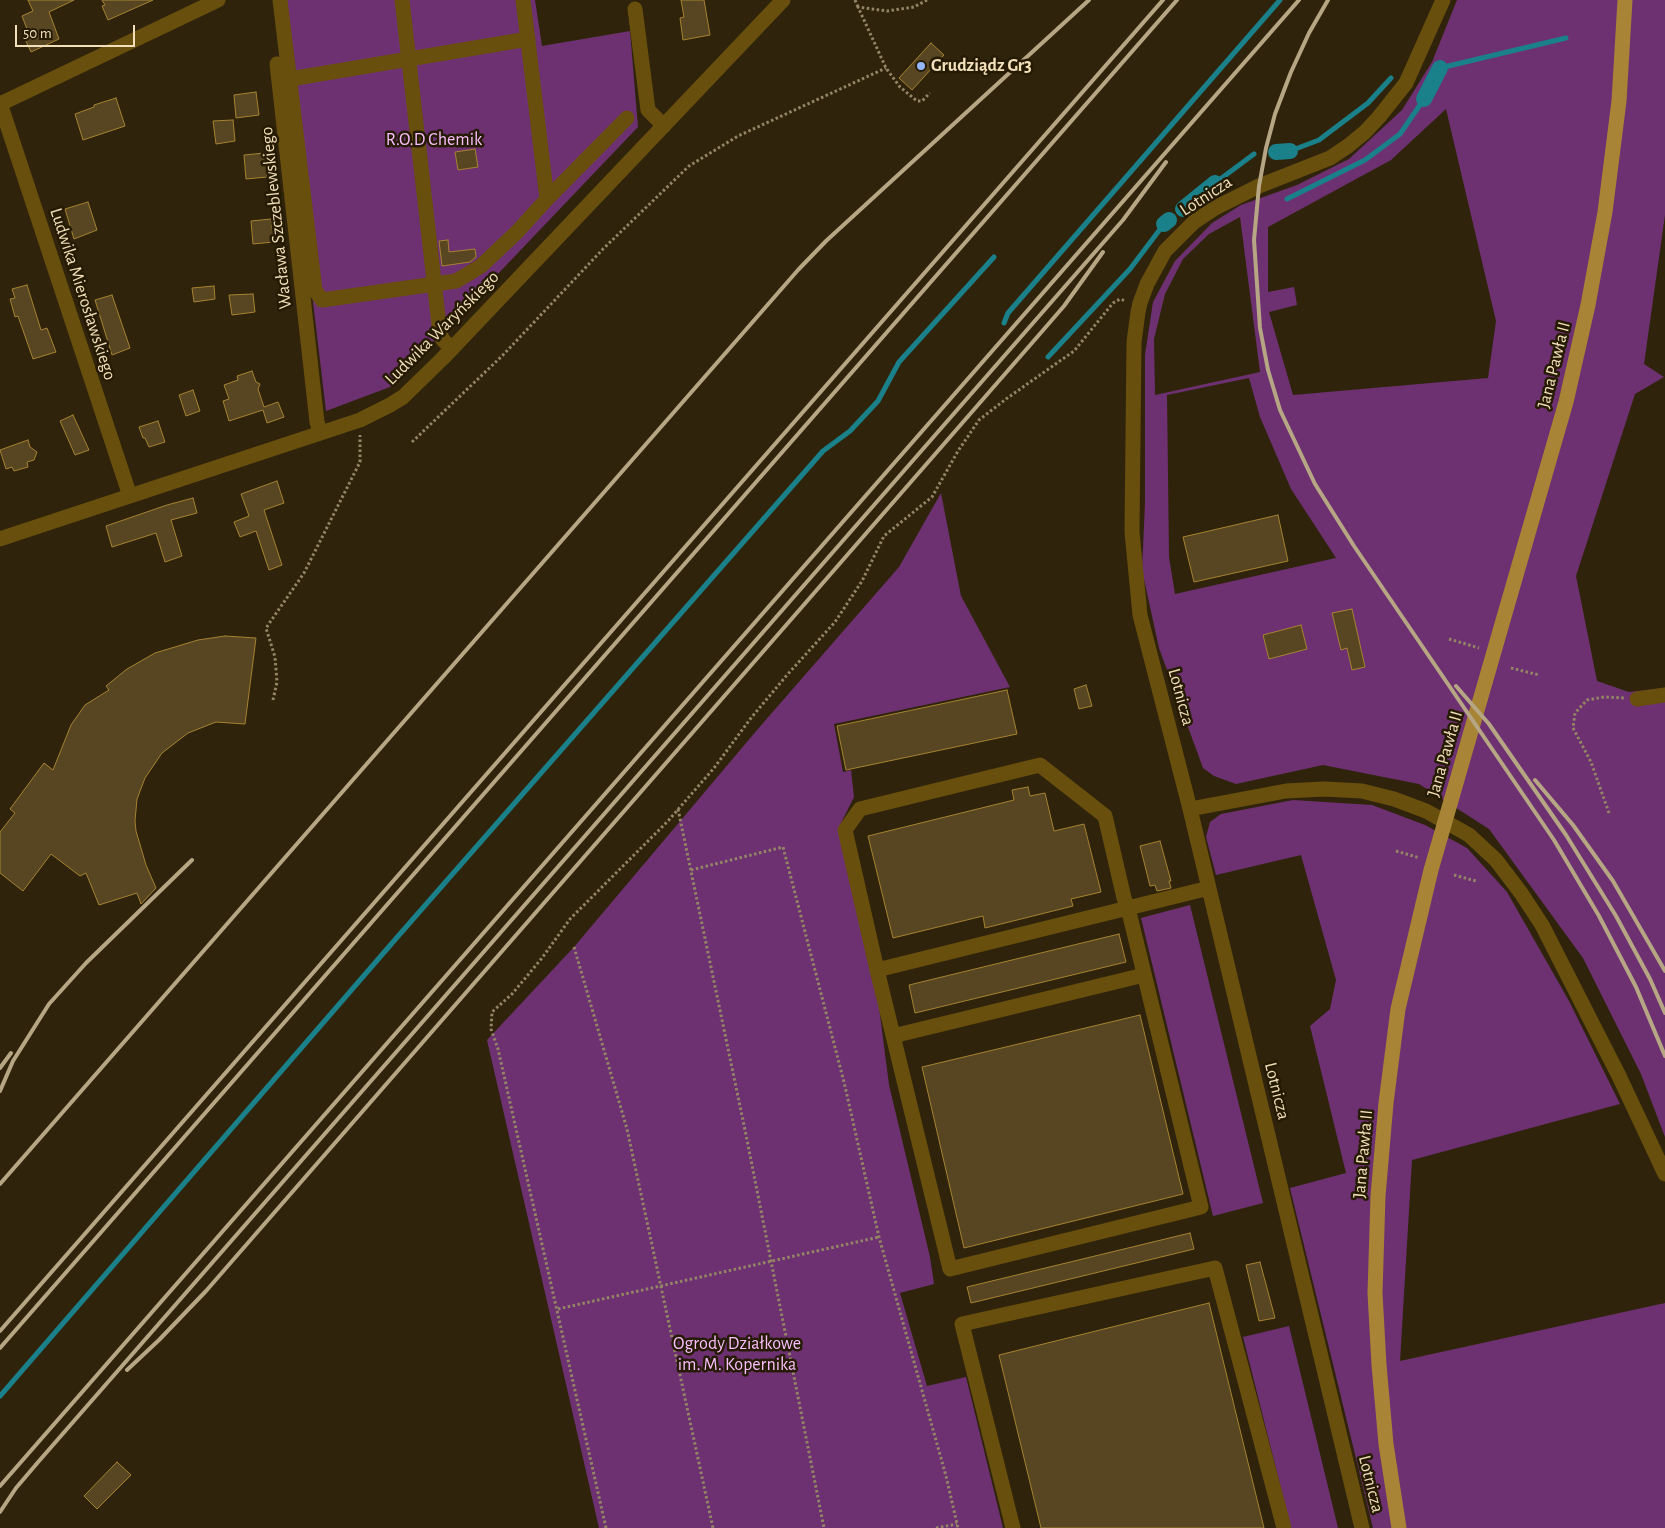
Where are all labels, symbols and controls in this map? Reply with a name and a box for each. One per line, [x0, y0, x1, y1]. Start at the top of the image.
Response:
scale bar [18, 15, 138, 47]
text: 50 m [23, 26, 52, 41]
place label: Grudziądz Gr3 [931, 55, 1032, 77]
marker: Grudziądz Gr3 [915, 60, 927, 72]
street label: Wacława Szczeblewskiego [256, 126, 296, 310]
park label: R.O.D Chemik [386, 129, 482, 151]
street label: Lotnicza [1176, 171, 1236, 221]
street label: Ludwika Mierosławskiego [45, 205, 121, 383]
street label: Ludwika Waryńskiego [380, 266, 504, 390]
street label: Jana Pawła II [1533, 319, 1575, 411]
street label: Lotnicza [1163, 666, 1199, 728]
street label: Jana Pawła II [1422, 708, 1468, 800]
street label: Lotnicza [1259, 1060, 1295, 1122]
street label: Jana Pawła II [1348, 1109, 1378, 1199]
park label: Ogrody Działkowe im. M. Kopernika [673, 1333, 801, 1376]
street label: Lotnicza [1353, 1453, 1389, 1515]

